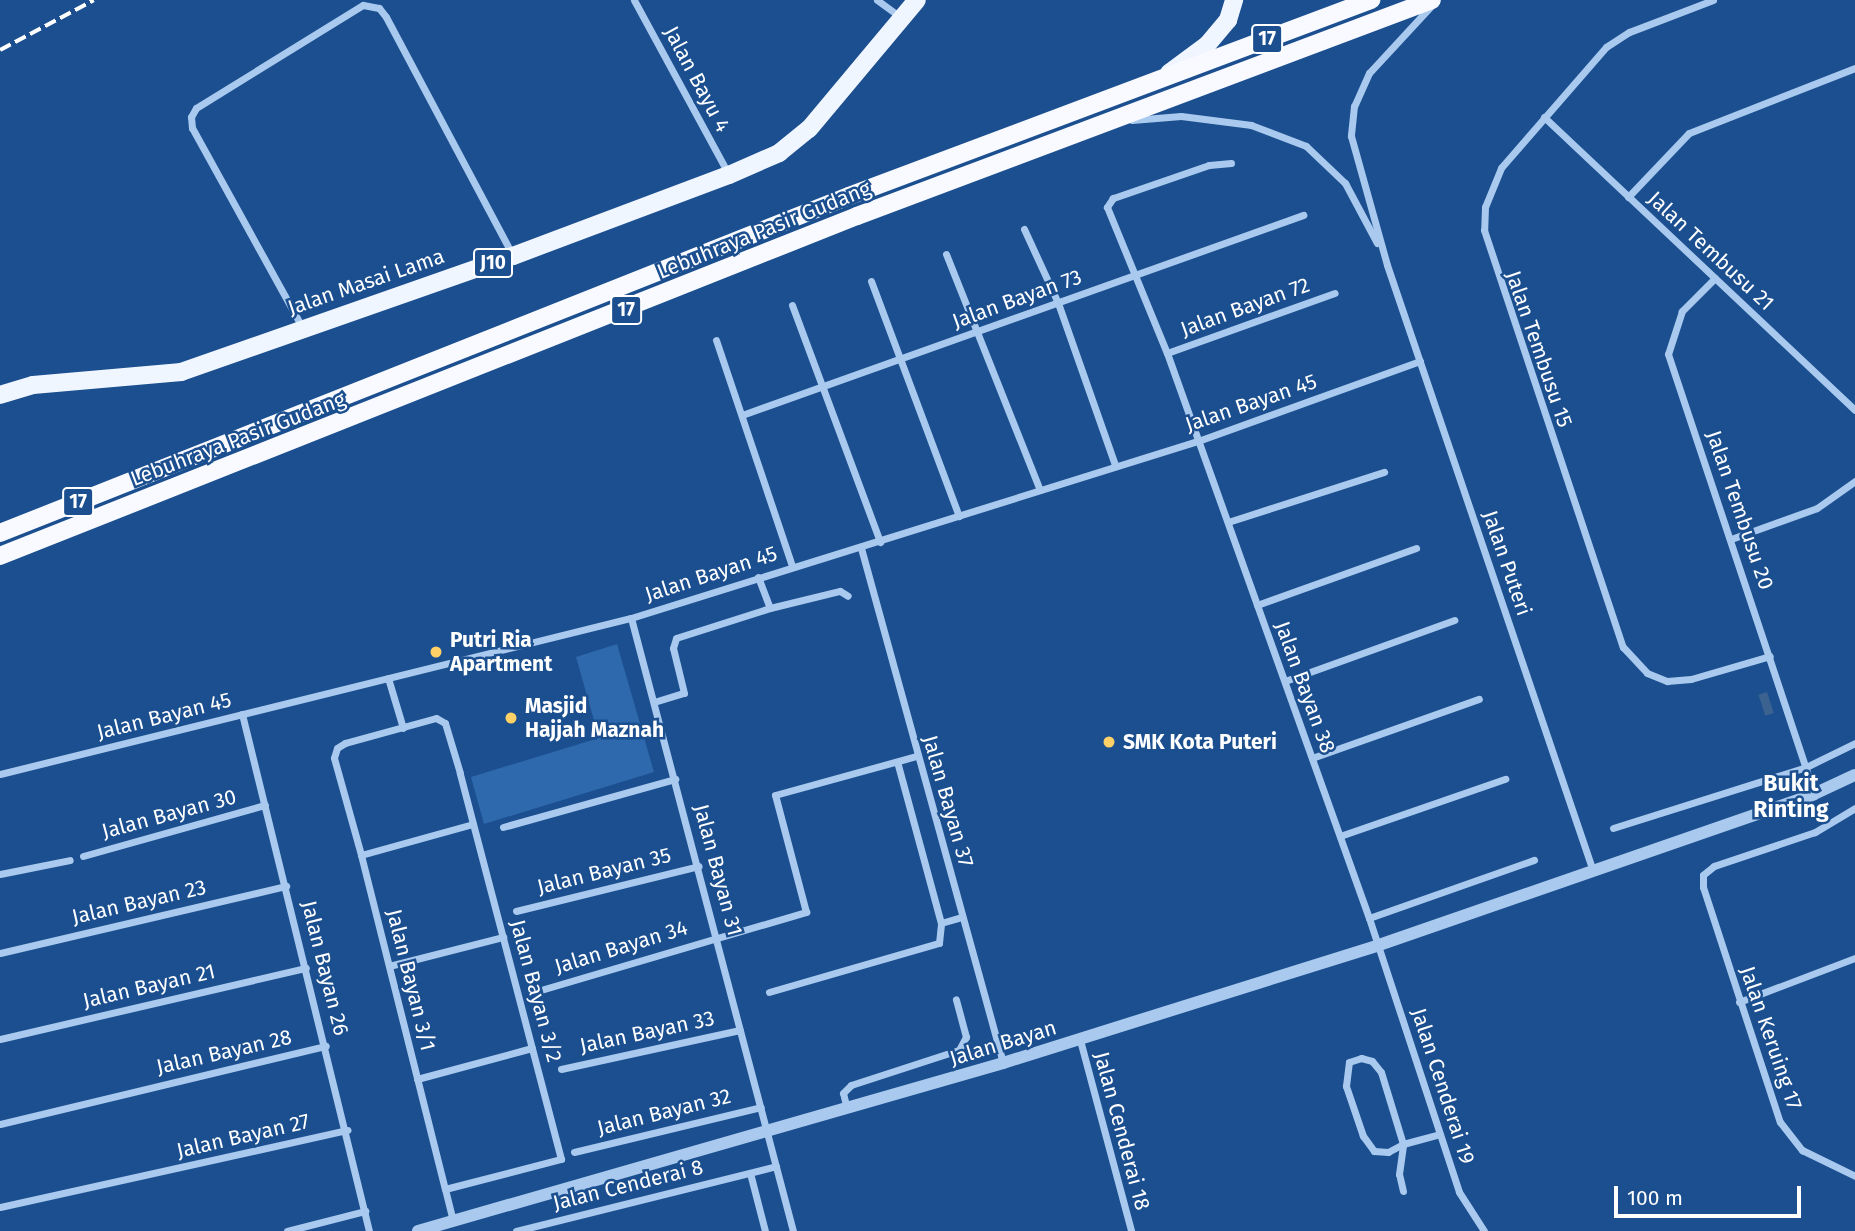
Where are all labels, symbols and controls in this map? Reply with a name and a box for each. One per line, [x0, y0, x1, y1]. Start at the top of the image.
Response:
street label: Jalan Bayu 4 [659, 22, 735, 136]
road number: 17 [1250, 23, 1284, 54]
street label: Lebuhraya Pasir Gudang [653, 176, 875, 284]
street label: Jalan Tembusu 21 [1643, 186, 1779, 316]
street label: Jalan Masai Lama [284, 243, 448, 321]
road number: J10 [472, 247, 514, 278]
street label: Jalan Bayan 73 [949, 264, 1085, 334]
street label: Jalan Tembusu 15 [1500, 267, 1578, 431]
street label: Jalan Bayan 72 [1177, 272, 1313, 342]
road number: 17 [608, 294, 644, 326]
street label: Jalan Bayan 45 [1182, 369, 1320, 437]
street label: Lebuhraya Pasir Gudang [127, 386, 349, 492]
street label: Jalan Tembusu 20 [1701, 427, 1779, 593]
road number: 17 [60, 486, 96, 517]
street label: Jalan Puteri [1477, 507, 1537, 619]
street label: Jalan Bayan 45 [642, 541, 780, 607]
street label: Jalan Bayan 38 [1270, 618, 1340, 756]
place label: Putri Ria Apartment [450, 627, 552, 677]
marker: Putri Ria Apartment [428, 644, 444, 660]
street label: Jalan Bayan 45 [94, 687, 234, 745]
place label: Masjid Hajjah Maznah [525, 693, 664, 743]
marker: Masjid Hajjah Maznah [503, 710, 519, 726]
place label: SMK Kota Puteri [1123, 729, 1277, 755]
street label: Jalan Bayan 37 [917, 732, 979, 870]
marker: SMK Kota Puteri [1101, 734, 1117, 750]
district label: Bukit Rinting [1753, 769, 1829, 823]
street label: Jalan Bayan 30 [99, 784, 239, 844]
street label: Jalan Bayan 31 [688, 801, 748, 939]
street label: Jalan Bayan 35 [534, 842, 674, 900]
street label: Jalan Bayan 23 [69, 874, 209, 930]
street label: Jalan Bayan 26 [296, 898, 354, 1038]
street label: Jalan Bayan 3/1 [381, 907, 441, 1053]
street label: Jalan Bayan 34 [551, 915, 691, 979]
street label: Jalan Bayan 3/2 [505, 917, 567, 1065]
street label: Jalan Bayan 21 [80, 959, 218, 1013]
street label: Jalan Keruing 17 [1735, 963, 1807, 1113]
street label: Jalan Bayan 33 [577, 1005, 717, 1059]
street label: Jalan Cenderai 19 [1406, 1005, 1480, 1167]
street label: Jalan Bayan [946, 1015, 1060, 1071]
street label: Jalan Bayan 28 [154, 1024, 294, 1080]
street label: Jalan Cenderai 18 [1089, 1049, 1155, 1213]
street label: Jalan Bayan 32 [595, 1083, 733, 1141]
street label: Jalan Bayan 27 [174, 1108, 312, 1164]
street label: Jalan Cenderai 8 [550, 1154, 706, 1216]
scale bar [1617, 1172, 1804, 1216]
text: 100 m [1627, 1185, 1683, 1211]

